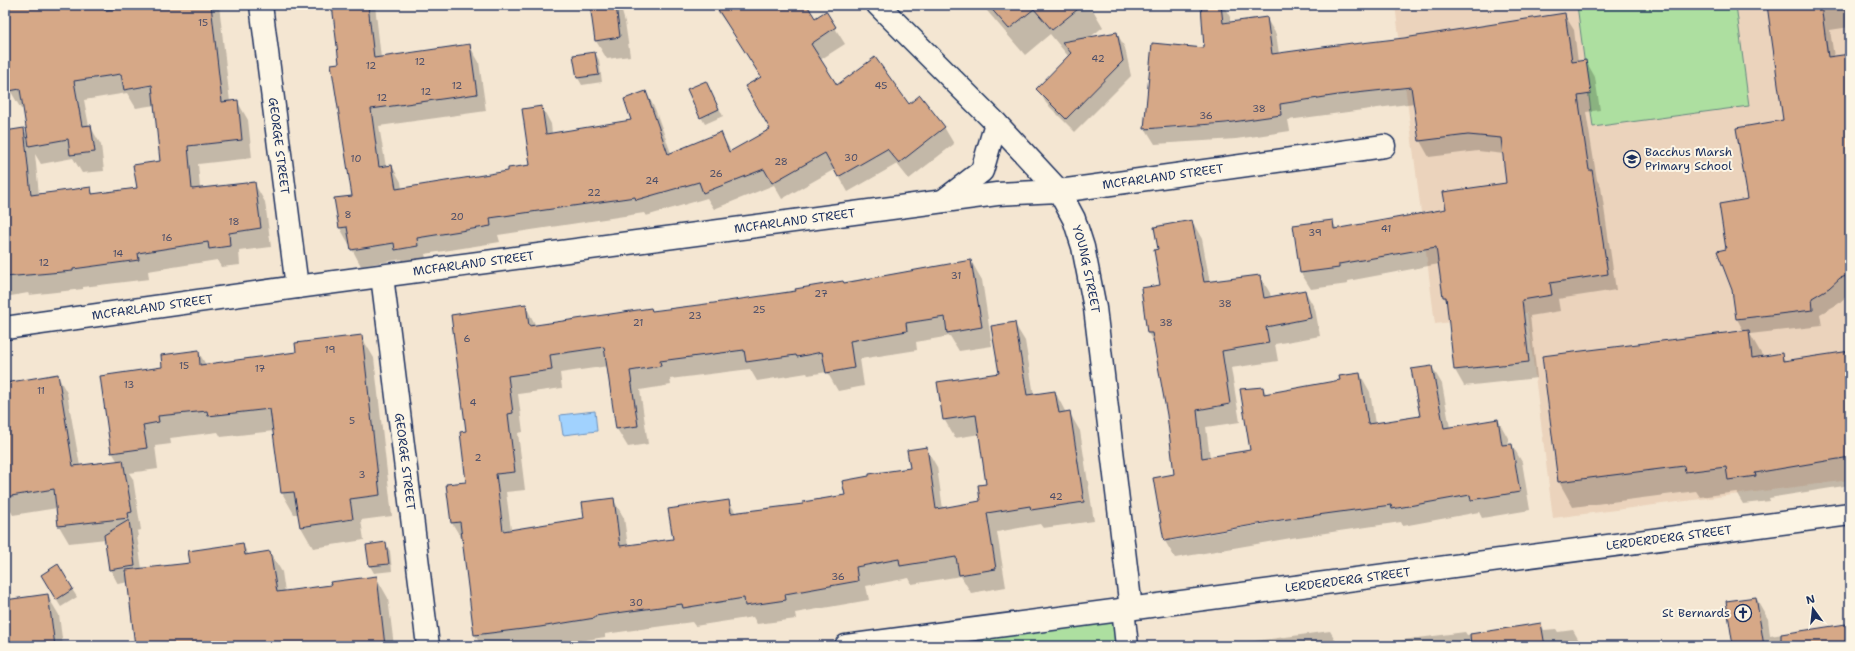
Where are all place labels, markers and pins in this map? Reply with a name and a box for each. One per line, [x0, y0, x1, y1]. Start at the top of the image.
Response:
place label: Bacchus Marsh Primary School [1645, 144, 1732, 174]
school or university icon: Bacchus Marsh Primary School [1622, 149, 1642, 169]
church icon: St Bernards [1733, 603, 1753, 623]
place label: St Bernards [1662, 605, 1730, 621]

